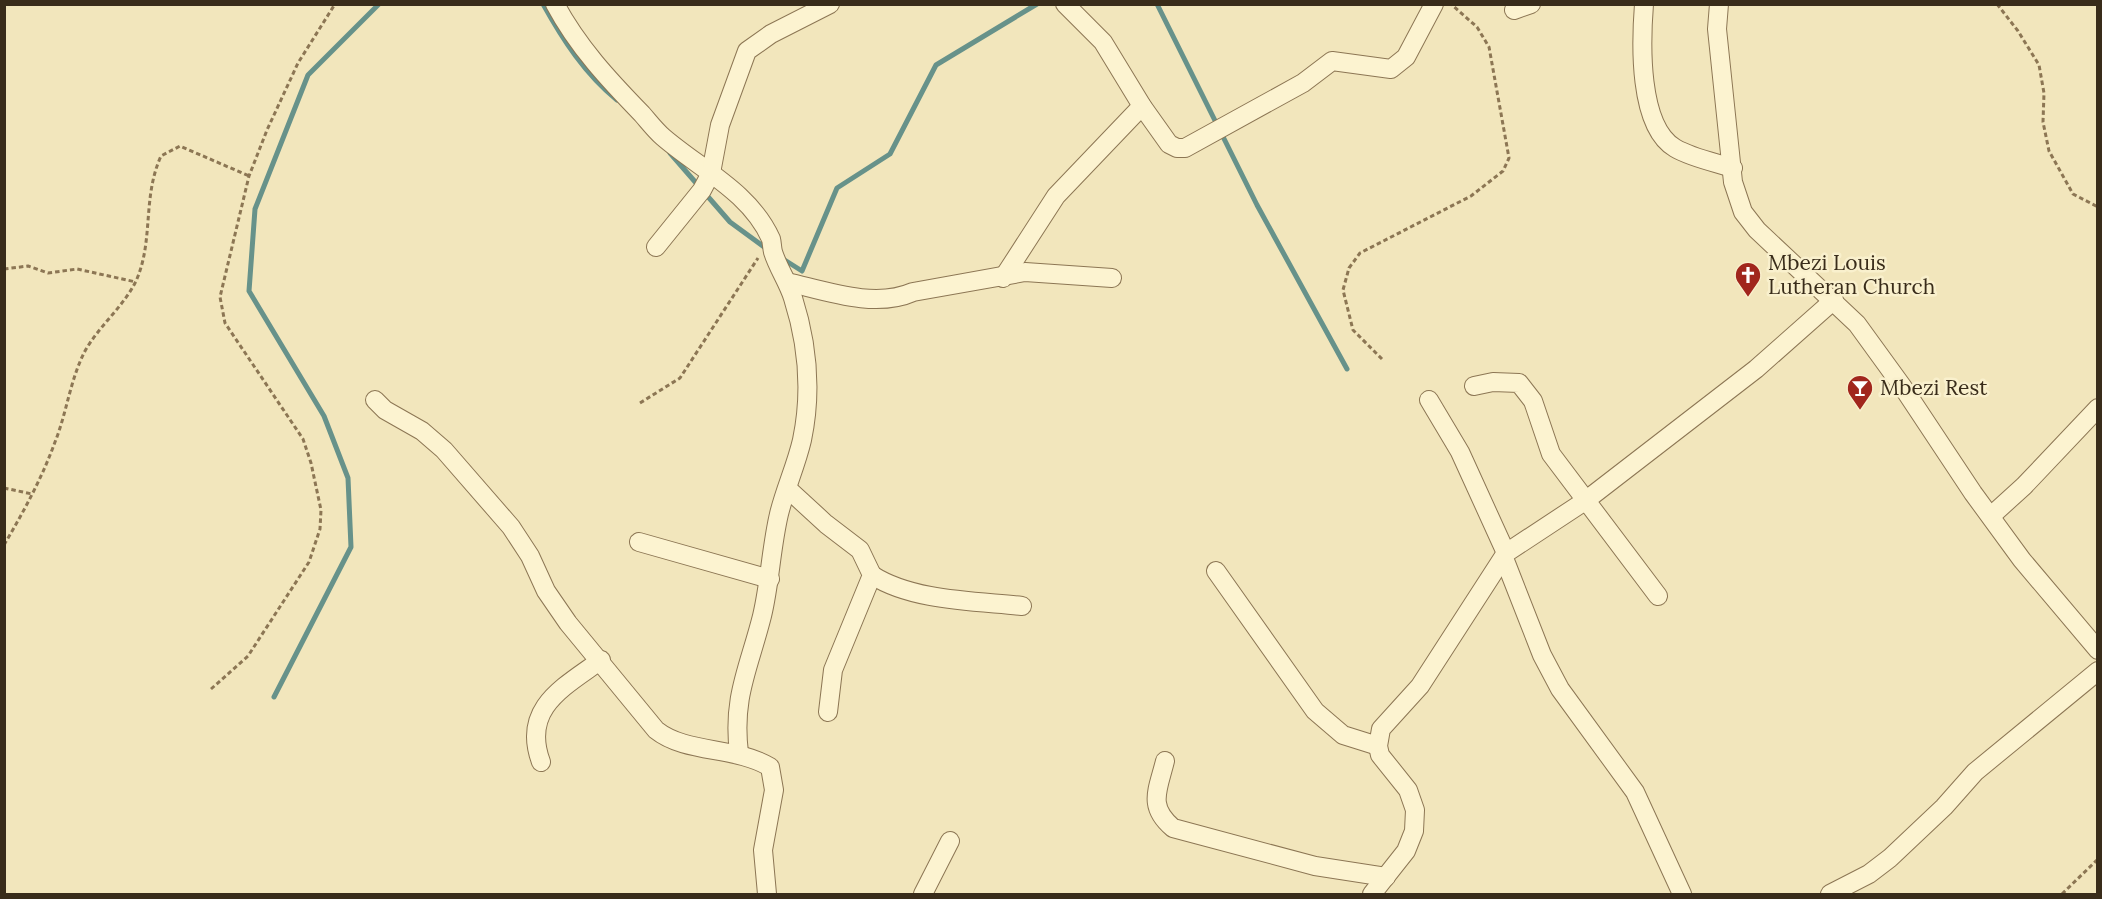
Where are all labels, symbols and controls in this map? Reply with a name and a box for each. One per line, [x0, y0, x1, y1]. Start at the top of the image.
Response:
place label: Mbezi Louis Lutheran Church [1768, 249, 1935, 300]
church icon: Mbezi Louis Lutheran Church [1733, 260, 1763, 298]
bar icon: Mbezi Rest [1845, 373, 1875, 411]
place label: Mbezi Rest [1880, 374, 1988, 401]

